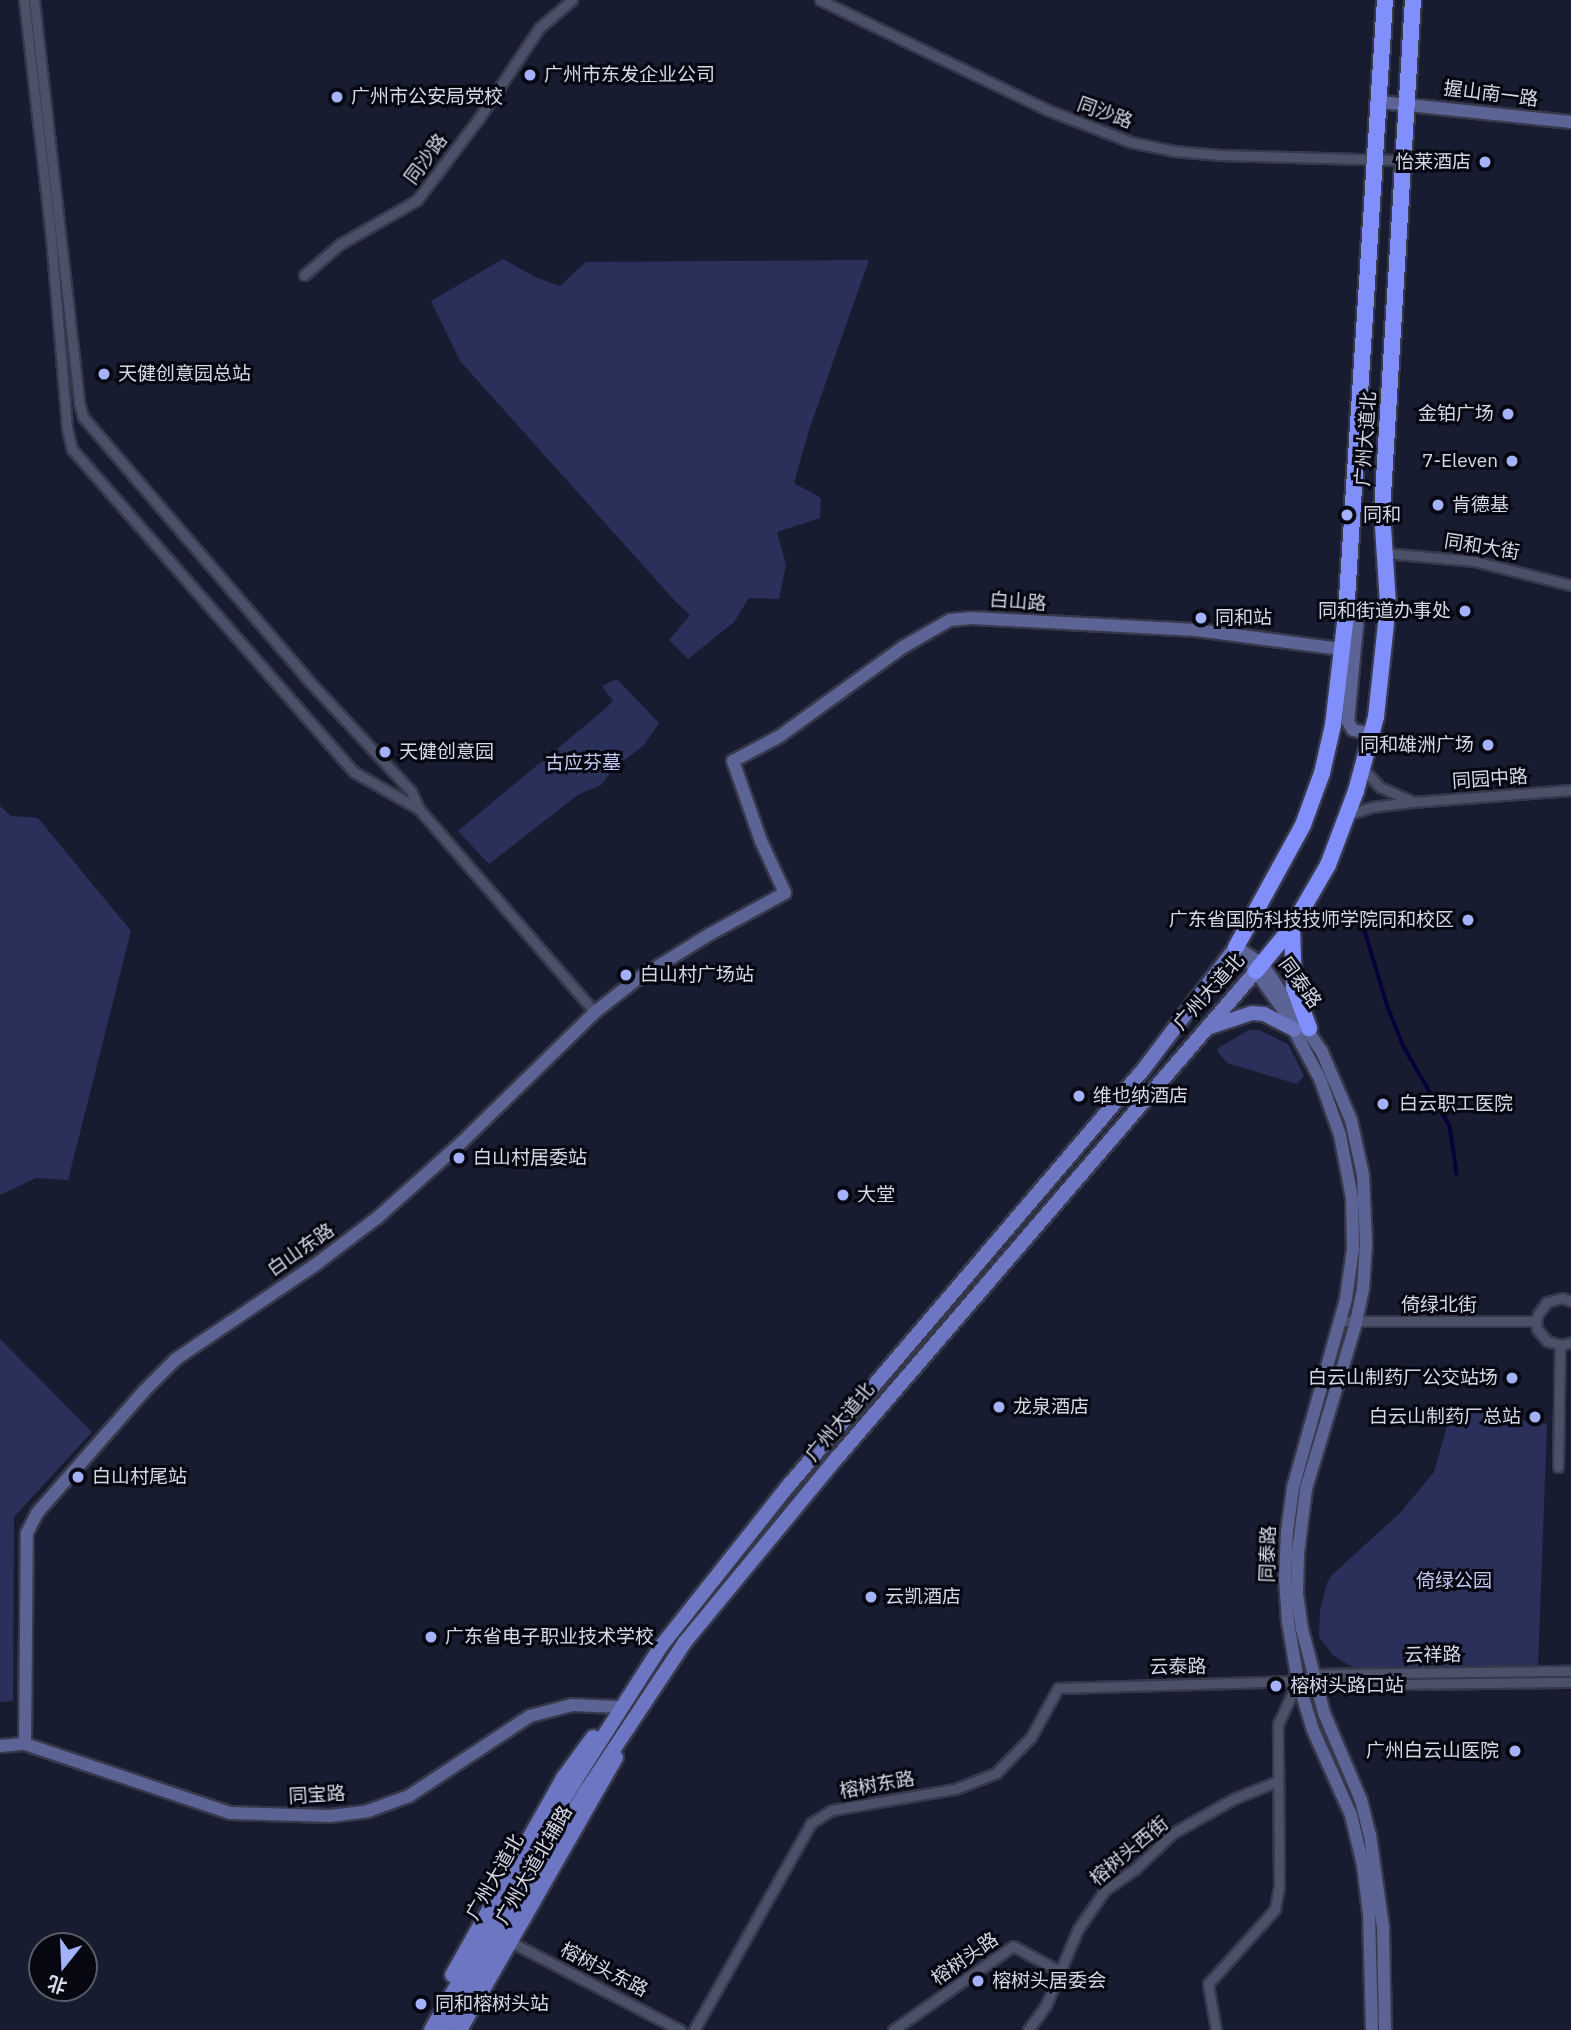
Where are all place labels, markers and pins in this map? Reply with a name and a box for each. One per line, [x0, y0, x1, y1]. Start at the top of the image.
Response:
place label: 广州市东发企业公司 [544, 64, 715, 86]
marker: 广州市东发企业公司 [522, 67, 538, 83]
place label: 广州市公安局党校 [351, 86, 503, 108]
marker: 广州市公安局党校 [329, 89, 345, 105]
place label: 怡莱酒店 [1395, 151, 1471, 173]
marker: 怡莱酒店 [1477, 154, 1493, 170]
place label: 天健创意园总站 [118, 363, 251, 385]
marker: 天健创意园总站 [96, 366, 112, 382]
place label: 金铂广场 [1418, 403, 1494, 425]
marker: 金铂广场 [1500, 406, 1516, 422]
place label: 7-Eleven [1422, 450, 1498, 472]
marker: 7-Eleven [1504, 453, 1520, 469]
place label: 肯德基 [1452, 494, 1509, 516]
marker: 肯德基 [1430, 497, 1446, 513]
place label: 同和 [1363, 504, 1401, 526]
marker: 同和 [1337, 505, 1357, 525]
place label: 同和街道办事处 [1318, 600, 1451, 622]
marker: 同和街道办事处 [1457, 603, 1473, 619]
place label: 同和站 [1215, 607, 1272, 629]
marker: 同和站 [1193, 610, 1209, 626]
place label: 同和雄洲广场 [1360, 734, 1474, 756]
marker: 同和雄洲广场 [1480, 737, 1496, 753]
place label: 天健创意园 [399, 741, 494, 763]
marker: 天健创意园 [377, 744, 393, 760]
place label: 广东省国防科技技师学院同和校区 [1169, 909, 1454, 931]
marker: 广东省国防科技技师学院同和校区 [1460, 912, 1476, 928]
place label: 白山村广场站 [640, 964, 754, 986]
marker: 白山村广场站 [618, 967, 634, 983]
place label: 维也纳酒店 [1093, 1085, 1188, 1107]
marker: 维也纳酒店 [1071, 1088, 1087, 1104]
place label: 白云职工医院 [1399, 1093, 1513, 1115]
marker: 白云职工医院 [1373, 1094, 1393, 1114]
place label: 白山村居委站 [473, 1147, 587, 1169]
marker: 白山村居委站 [451, 1150, 467, 1166]
place label: 大堂 [857, 1184, 895, 1206]
marker: 大堂 [835, 1187, 851, 1203]
place label: 白云山制药厂公交站场 [1308, 1367, 1498, 1389]
marker: 白云山制药厂公交站场 [1504, 1370, 1520, 1386]
place label: 龙泉酒店 [1013, 1396, 1089, 1418]
marker: 龙泉酒店 [991, 1399, 1007, 1415]
place label: 白云山制药厂总站 [1369, 1406, 1521, 1428]
marker: 白云山制药厂总站 [1527, 1409, 1543, 1425]
place label: 白山村尾站 [92, 1466, 187, 1488]
marker: 白山村尾站 [70, 1469, 86, 1485]
place label: 云凯酒店 [885, 1586, 961, 1608]
marker: 云凯酒店 [863, 1589, 879, 1605]
place label: 广东省电子职业技术学校 [445, 1626, 654, 1648]
marker: 广东省电子职业技术学校 [423, 1629, 439, 1645]
place label: 榕树头路口站 [1290, 1675, 1404, 1697]
marker: 榕树头路口站 [1268, 1678, 1284, 1694]
place label: 广州白云山医院 [1366, 1740, 1499, 1762]
marker: 广州白云山医院 [1505, 1741, 1525, 1761]
place label: 榕树头居委会 [992, 1970, 1106, 1992]
marker: 榕树头居委会 [970, 1973, 986, 1989]
place label: 同和榕树头站 [435, 1993, 549, 2015]
marker: 同和榕树头站 [413, 1996, 429, 2012]

